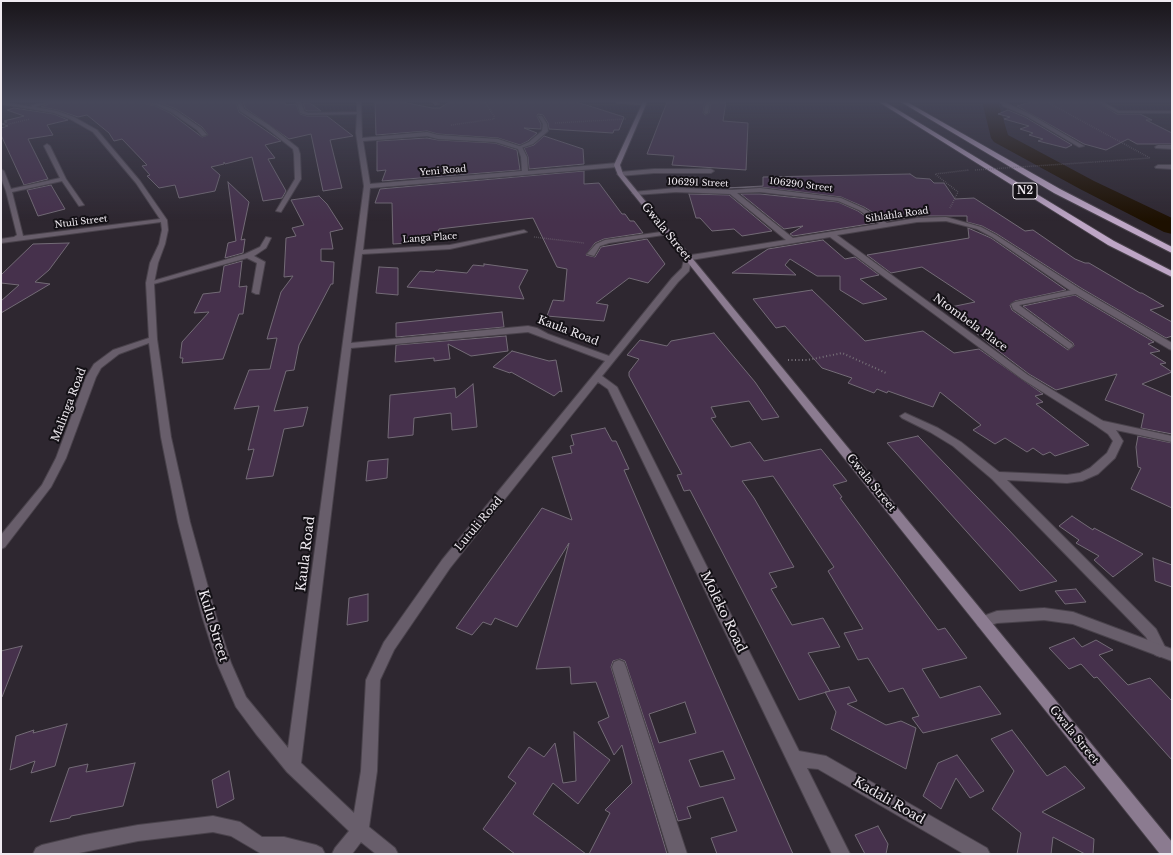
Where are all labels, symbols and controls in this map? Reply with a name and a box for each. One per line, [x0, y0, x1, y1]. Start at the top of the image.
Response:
street label: Yeni Road [419, 164, 467, 178]
street label: 106290 Street [769, 176, 833, 194]
street label: 106291 Street [667, 177, 729, 189]
road number: N2 [1013, 183, 1037, 199]
street label: Gwala Street [639, 200, 693, 264]
street label: Sihlahla Road [865, 205, 929, 225]
street label: Ntuli Street [54, 213, 108, 231]
street label: Langa Place [402, 231, 458, 245]
street label: Ntombela Place [930, 292, 1010, 354]
street label: Kaula Road [536, 313, 600, 349]
street label: Malinga Road [49, 366, 89, 444]
street label: Gwala Street [844, 451, 898, 515]
street label: Lutuli Road [453, 494, 505, 554]
street label: Kaula Road [294, 515, 318, 593]
street label: Moleko Road [697, 569, 749, 655]
street label: Kulu Street [195, 588, 231, 664]
street label: Gwala Street [1047, 703, 1101, 767]
street label: Kadali Road [850, 774, 928, 828]

